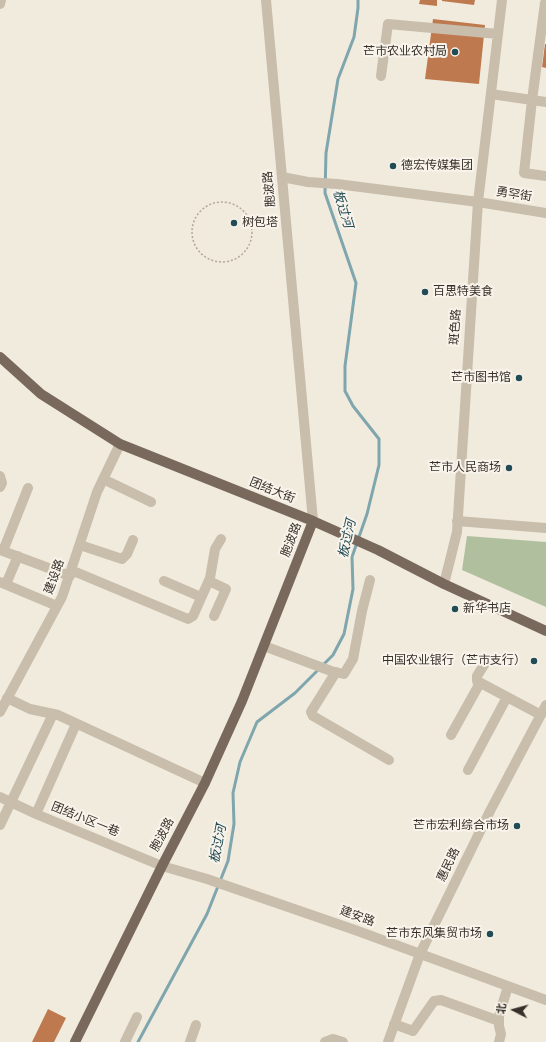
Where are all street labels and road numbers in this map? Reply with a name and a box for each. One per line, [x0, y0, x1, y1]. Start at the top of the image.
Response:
street label: 胞波路 [261, 170, 279, 208]
street label: 勇罕街 [495, 185, 533, 205]
street label: 斑色路 [448, 309, 464, 345]
street label: 团结大街 [247, 475, 297, 507]
street label: 胞波路 [279, 521, 305, 559]
street label: 建设路 [42, 558, 68, 596]
street label: 团结小区一巷 [49, 800, 121, 840]
street label: 胞波路 [148, 816, 178, 854]
street label: 惠民路 [435, 846, 463, 884]
street label: 建安路 [338, 904, 376, 930]

